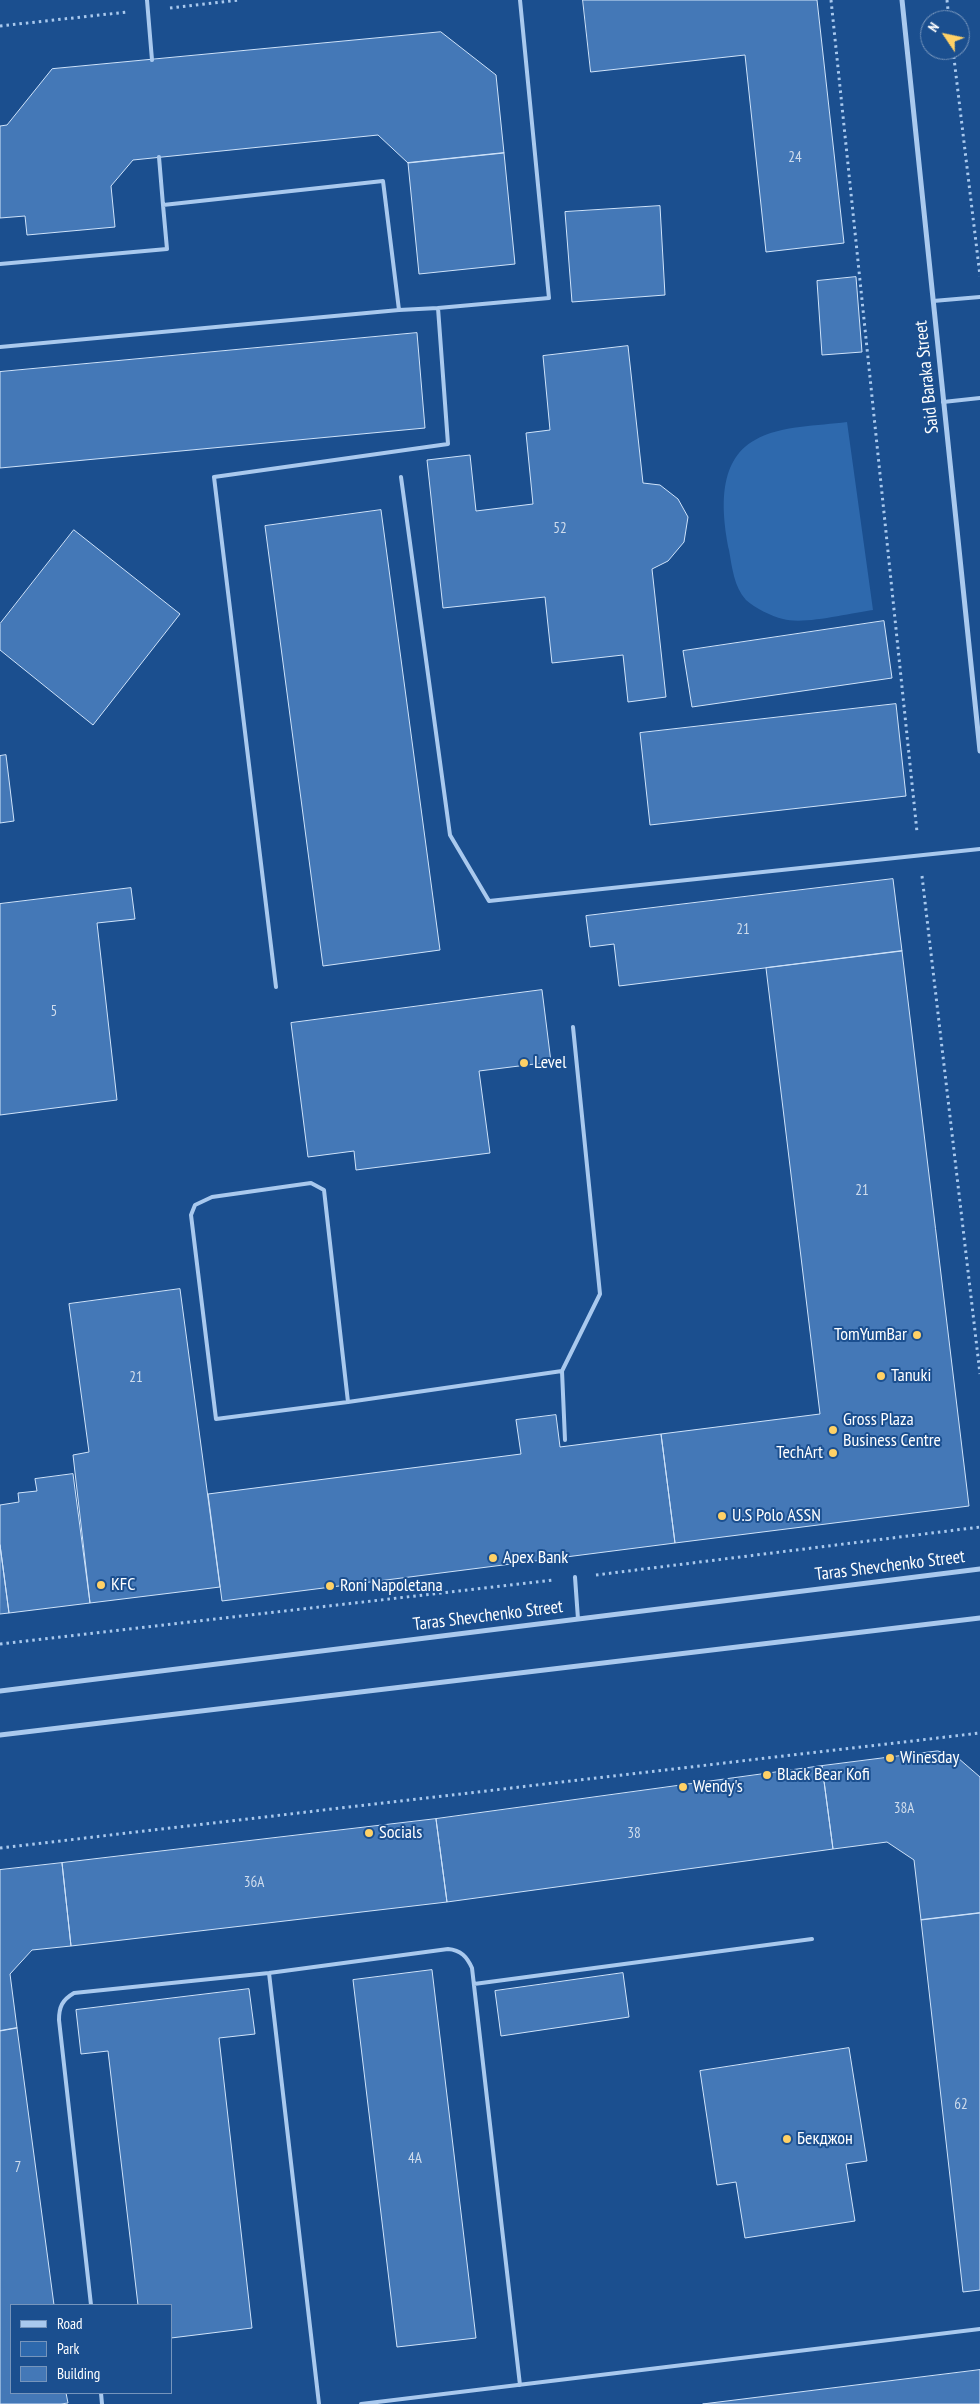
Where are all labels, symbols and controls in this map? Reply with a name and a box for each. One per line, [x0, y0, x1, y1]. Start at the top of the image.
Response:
north arrow [920, 10, 970, 60]
text: N [924, 19, 943, 35]
house number: 24 [788, 149, 802, 167]
street label: Said Baraka Street [910, 319, 944, 435]
house number: 52 [553, 520, 567, 538]
house number: 21 [736, 921, 750, 939]
house number: 5 [51, 1003, 57, 1021]
place label: Level [534, 1052, 566, 1074]
marker: Level [518, 1057, 530, 1069]
house number: 21 [855, 1182, 869, 1200]
place label: TomYumBar [834, 1324, 907, 1346]
marker: TomYumBar [911, 1329, 923, 1341]
place label: Tanuki [891, 1365, 931, 1387]
house number: 21 [129, 1369, 143, 1387]
marker: Tanuki [875, 1370, 887, 1382]
place label: Gross Plaza Business Centre [843, 1409, 941, 1452]
marker: Gross Plaza Business Centre [827, 1424, 839, 1436]
place label: TechArt [776, 1442, 823, 1464]
marker: TechArt [827, 1447, 839, 1459]
place label: U.S Polo ASSN [732, 1505, 821, 1527]
marker: U.S Polo ASSN [716, 1510, 728, 1522]
street label: Taras Shevchenko Street [814, 1546, 966, 1586]
place label: Apex Bank [503, 1547, 568, 1569]
marker: Apex Bank [487, 1552, 499, 1564]
place label: KFC [111, 1574, 136, 1596]
place label: Roni Napoletana [340, 1575, 443, 1597]
marker: KFC [95, 1579, 107, 1591]
marker: Roni Napoletana [324, 1580, 336, 1592]
street label: Taras Shevchenko Street [412, 1596, 564, 1636]
place label: Winesday [900, 1747, 959, 1769]
marker: Winesday [884, 1752, 896, 1764]
place label: Black Bear Kofi [777, 1764, 870, 1786]
marker: Black Bear Kofi [761, 1769, 773, 1781]
place label: Wendy's [693, 1776, 743, 1798]
marker: Wendy's [677, 1781, 689, 1793]
house number: 38A [894, 1800, 914, 1818]
place label: Socials [379, 1822, 422, 1844]
house number: 38 [627, 1825, 641, 1843]
marker: Socials [363, 1827, 375, 1839]
house number: 36A [244, 1874, 264, 1892]
house number: 62 [954, 2096, 968, 2114]
place label: Бекджон [797, 2128, 853, 2150]
marker: Бекджон [781, 2133, 793, 2145]
house number: 4А [408, 2150, 422, 2168]
house number: 7 [15, 2159, 21, 2177]
legend [10, 2304, 172, 2394]
text: Road [57, 2314, 83, 2333]
text: Park [57, 2339, 79, 2358]
text: Building [57, 2364, 100, 2383]

